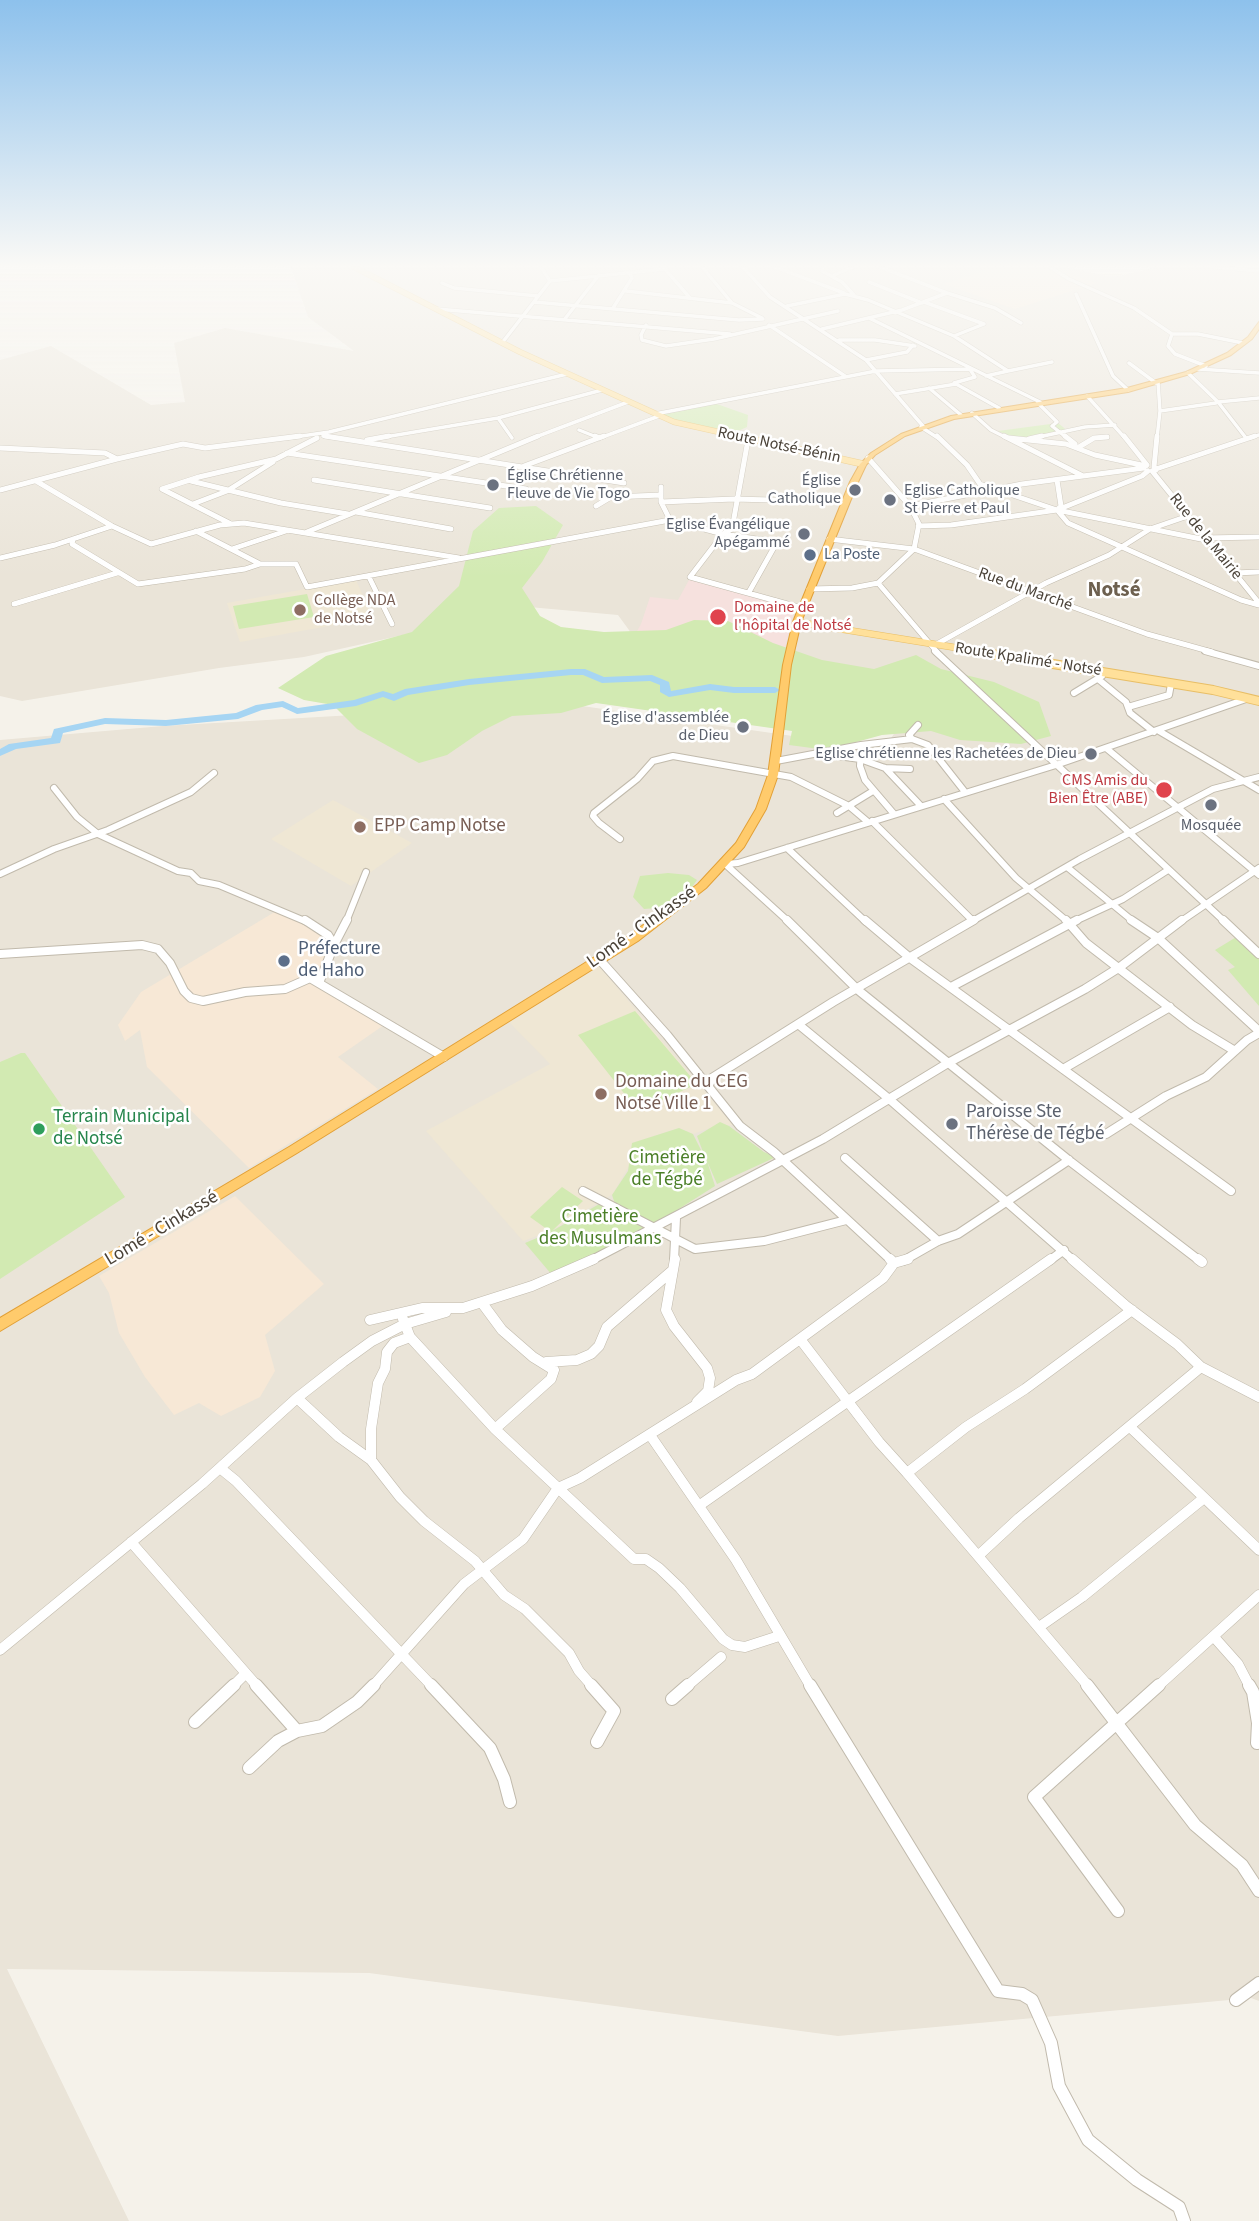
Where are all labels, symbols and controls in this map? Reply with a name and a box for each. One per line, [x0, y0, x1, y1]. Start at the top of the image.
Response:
street label: Route Notsé-Bénin [716, 424, 842, 468]
place label: Église Chrétienne Fleuve de Vie Togo [507, 466, 630, 504]
place label: Église Catholique [768, 471, 841, 509]
marker: Église Chrétienne Fleuve de Vie Togo [485, 477, 501, 493]
place label: Eglise Catholique St Pierre et Paul [904, 481, 1020, 519]
marker: Église Catholique [847, 482, 863, 498]
street label: Rue de la Mairie [1164, 490, 1246, 584]
marker: Eglise Catholique St Pierre et Paul [882, 492, 898, 508]
place label: Eglise Évangélique Apégammé [666, 515, 790, 553]
marker: Eglise Évangélique Apégammé [796, 526, 812, 542]
place label: La Poste [824, 545, 880, 565]
marker: La Poste [802, 547, 818, 563]
street label: Rue du Marché [975, 564, 1075, 616]
district label: Notsé [1087, 578, 1141, 604]
place label: Collège NDA de Notsé [314, 591, 395, 629]
place label: Domaine de l'hôpital de Notsé [734, 598, 851, 636]
marker: Collège NDA de Notsé [292, 602, 308, 618]
marker: Domaine de l'hôpital de Notsé [708, 607, 728, 627]
street label: Route Kpalimé - Notsé [953, 639, 1103, 681]
place label: Église d'assemblée de Dieu [602, 708, 729, 746]
marker: Église d'assemblée de Dieu [735, 719, 751, 735]
place label: Eglise chrétienne les Rachetées de Dieu [815, 744, 1077, 764]
marker: Eglise chrétienne les Rachetées de Dieu [1083, 746, 1099, 762]
place label: CMS Amis du Bien Être (ABE) [1049, 771, 1148, 809]
marker: CMS Amis du Bien Être (ABE) [1154, 780, 1174, 800]
marker: Mosquée [1203, 797, 1219, 813]
place label: EPP Camp Notse [374, 816, 506, 838]
place label: Mosquée [1181, 816, 1241, 836]
marker: EPP Camp Notse [352, 819, 368, 835]
street label: Lomé - Cinkassé [583, 882, 701, 974]
place label: Préfecture de Haho [298, 939, 380, 983]
marker: Préfecture de Haho [276, 953, 292, 969]
place label: Domaine du CEG Notsé Ville 1 [615, 1072, 748, 1116]
marker: Domaine du CEG Notsé Ville 1 [593, 1086, 609, 1102]
place label: Paroisse Ste Thérèse de Tégbé [966, 1102, 1104, 1146]
place label: Terrain Municipal de Notsé [53, 1107, 190, 1151]
marker: Paroisse Ste Thérèse de Tégbé [944, 1116, 960, 1132]
marker: Terrain Municipal de Notsé [31, 1121, 47, 1137]
park label: Cimetière de Tégbé [629, 1148, 705, 1192]
street label: Lomé - Cinkassé [101, 1186, 223, 1272]
park label: Cimetière des Musulmans [539, 1207, 661, 1251]

